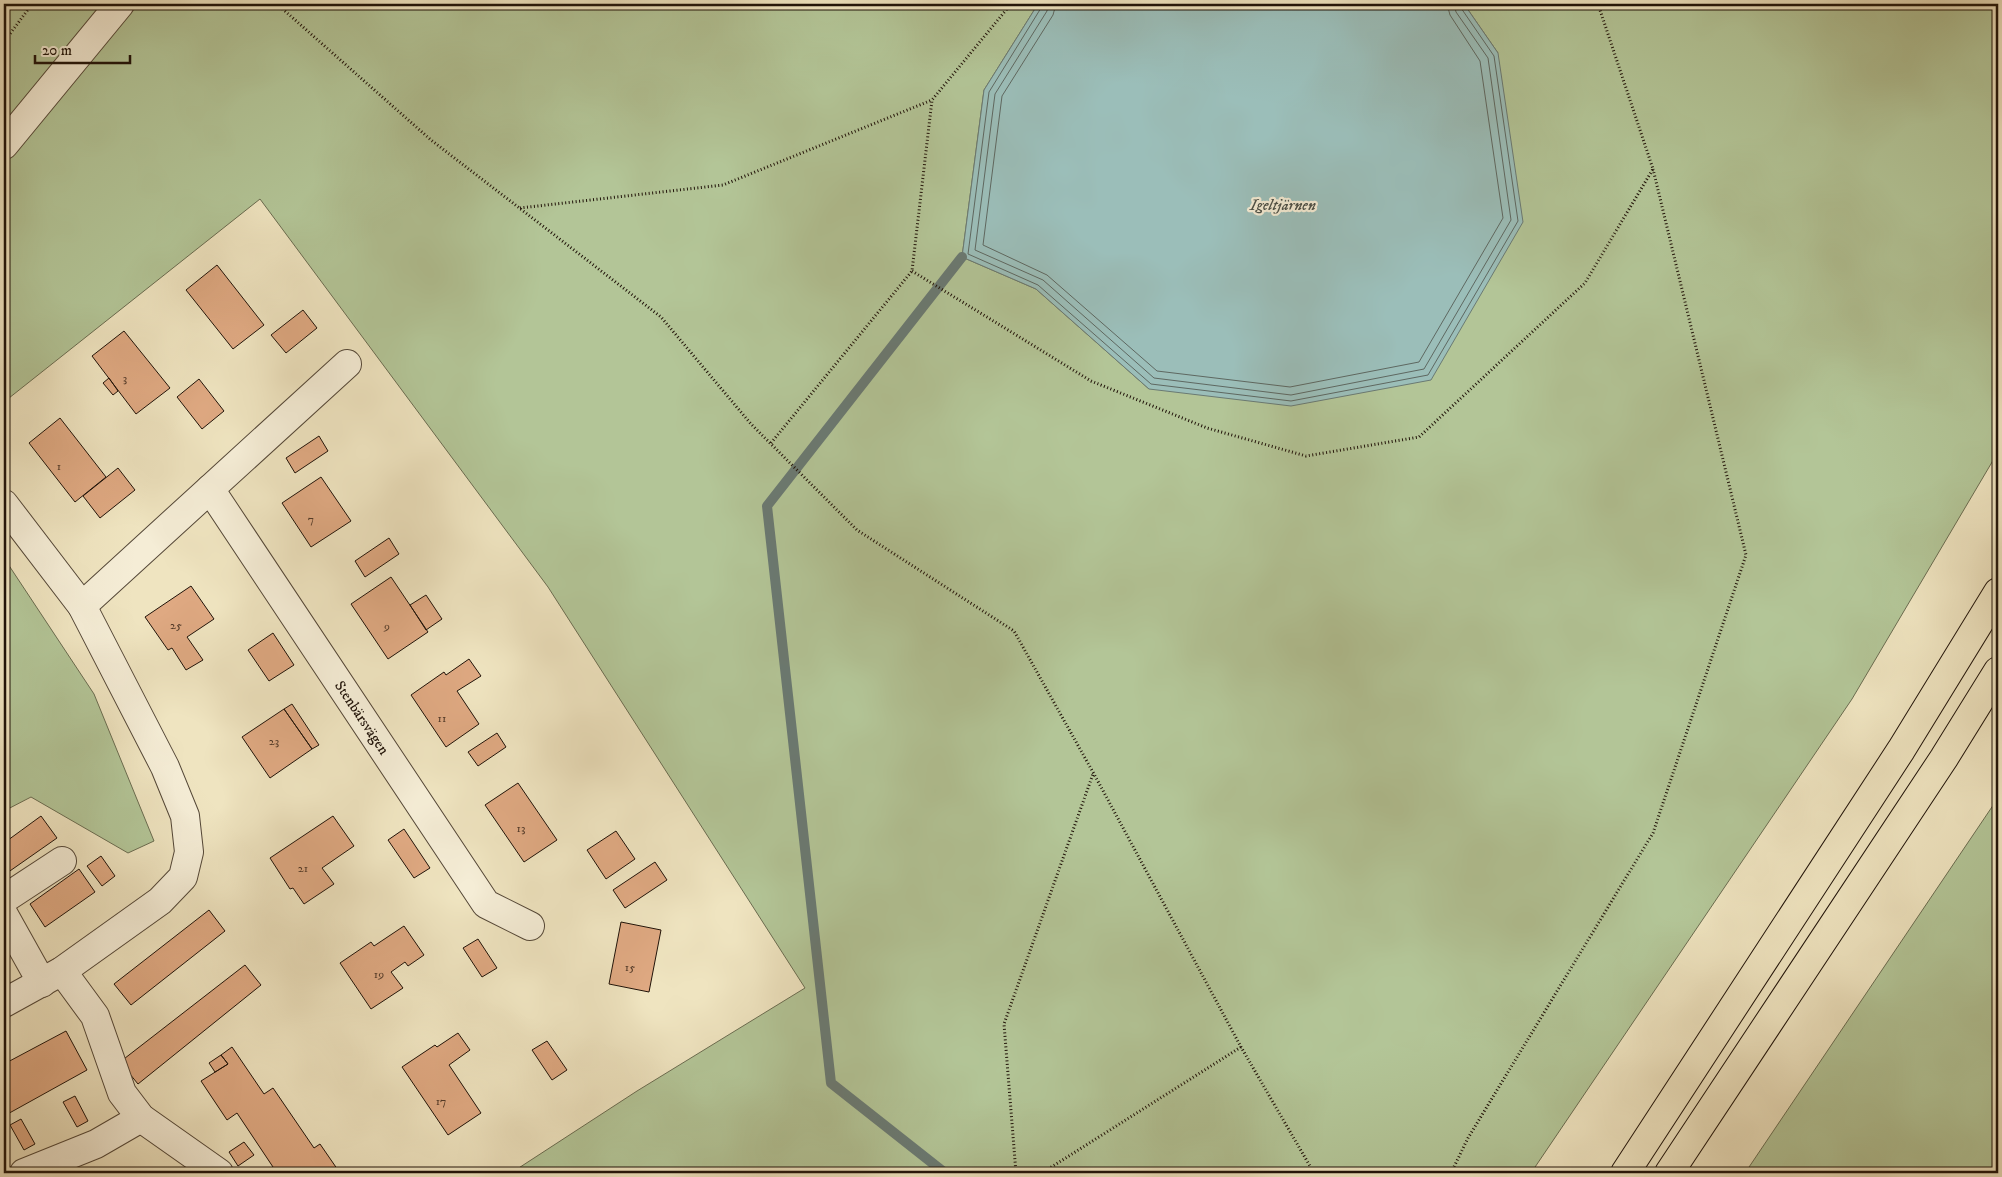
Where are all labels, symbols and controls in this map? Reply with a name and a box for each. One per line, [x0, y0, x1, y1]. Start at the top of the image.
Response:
scale bar [35, 32, 130, 64]
text: 20 m [42, 41, 72, 60]
water label: Igeltjärnen [1249, 195, 1316, 215]
house number: 3 [123, 371, 127, 386]
house number: 1 [57, 459, 61, 474]
house number: 7 [308, 512, 314, 527]
house number: 25 [170, 618, 182, 633]
house number: 9 [383, 619, 390, 634]
street label: Stenbärsvägen [330, 677, 393, 759]
house number: 11 [438, 711, 446, 726]
house number: 23 [269, 734, 279, 749]
house number: 13 [517, 821, 525, 836]
house number: 21 [298, 861, 308, 876]
house number: 15 [625, 960, 635, 975]
house number: 19 [374, 967, 384, 982]
house number: 17 [436, 1094, 446, 1109]

